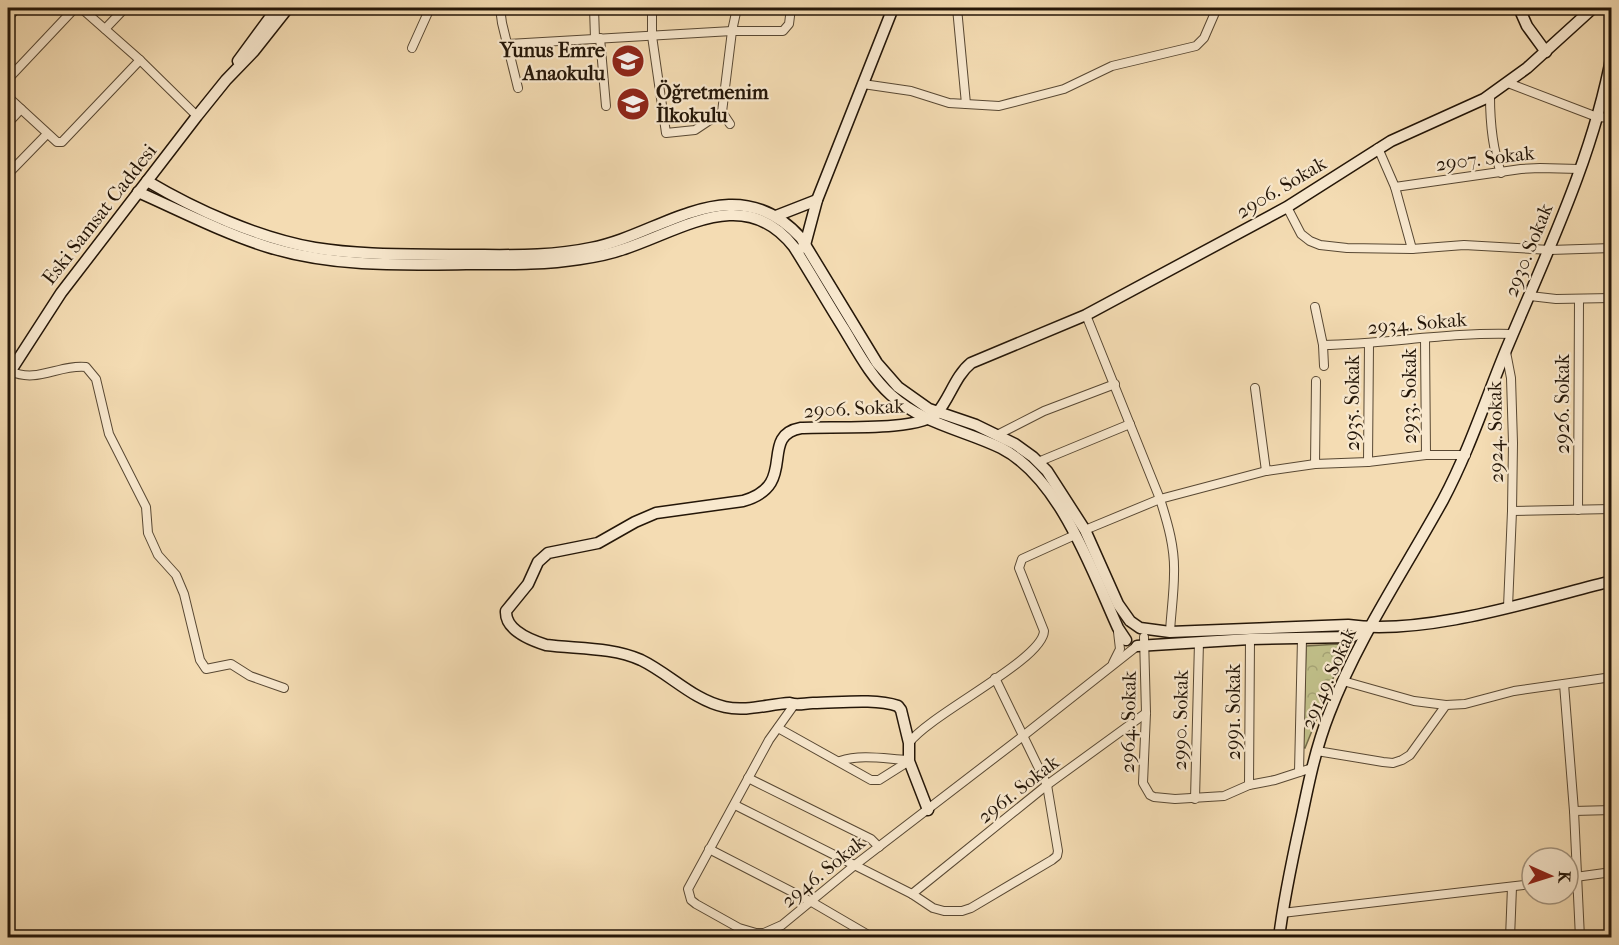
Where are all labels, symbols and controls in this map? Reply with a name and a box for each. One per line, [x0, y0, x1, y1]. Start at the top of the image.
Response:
place label: Yunus Emre Anaokulu [499, 39, 606, 85]
school or university icon: Yunus Emre Anaokulu [610, 43, 646, 79]
place label: Öğretmenim İlkokulu [656, 79, 769, 127]
school or university icon: Öğretmenim İlkokulu [615, 86, 651, 122]
street label: Eski Samsat Caddesi [37, 139, 161, 289]
street label: 2907. Sokak [1434, 141, 1536, 176]
street label: 2906. Sokak [1232, 151, 1331, 223]
street label: 2930. Sokak [1499, 200, 1558, 300]
street label: 2934. Sokak [1366, 308, 1468, 339]
street label: 2933. Sokak [1398, 348, 1421, 444]
street label: 2926. Sokak [1551, 353, 1574, 454]
street label: 2935. Sokak [1341, 354, 1364, 451]
street label: 2924. Sokak [1483, 380, 1508, 483]
street label: 2906. Sokak [803, 394, 906, 423]
street label: 29149. Sokak [1296, 623, 1361, 732]
street label: 2991. Sokak [1222, 663, 1245, 760]
street label: 2990. Sokak [1168, 669, 1193, 770]
street label: 2964. Sokak [1116, 670, 1141, 773]
street label: 2961. Sokak [973, 750, 1064, 828]
street label: 2946. Sokak [777, 830, 871, 912]
north arrow [1520, 846, 1580, 906]
text: K [1555, 870, 1574, 884]

